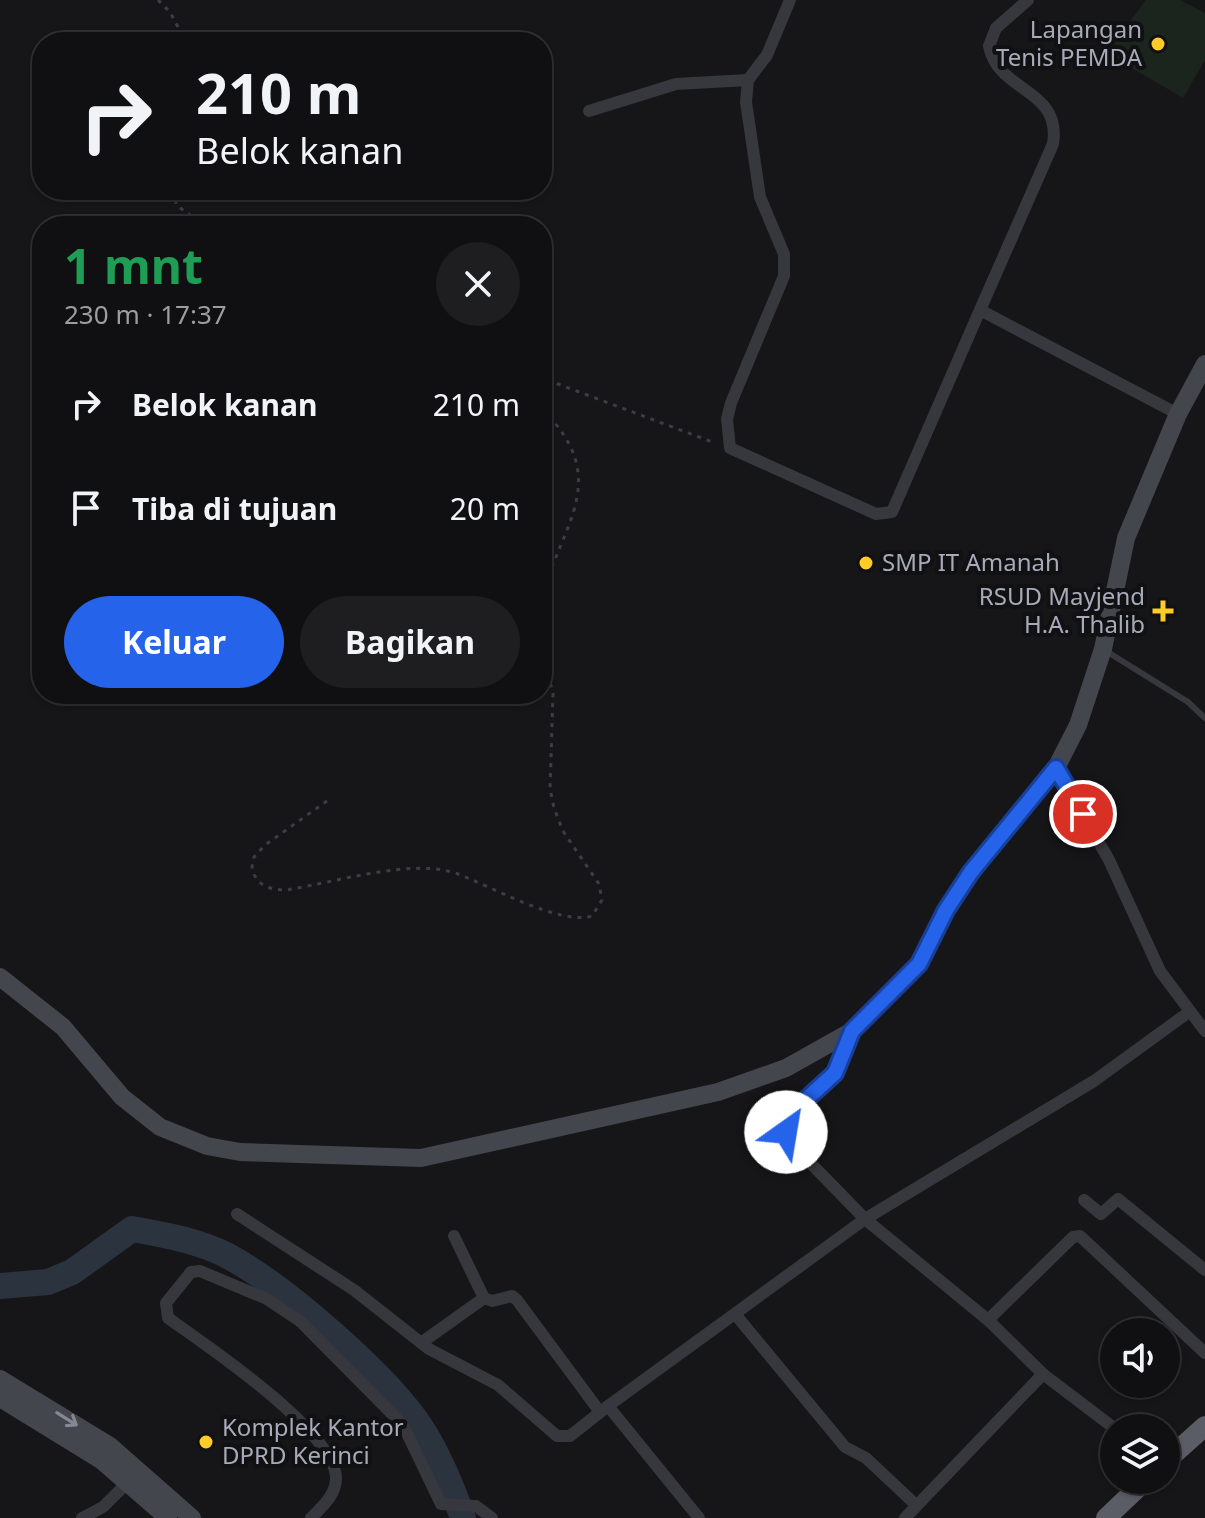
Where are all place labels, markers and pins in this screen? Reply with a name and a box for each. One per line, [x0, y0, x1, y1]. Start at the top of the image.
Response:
place label: Lapangan Tenis PEMDA [996, 12, 1143, 73]
marker: Lapangan Tenis PEMDA [1149, 35, 1167, 53]
place label: SMP IT Amanah [882, 545, 1060, 578]
marker: SMP IT Amanah [857, 554, 875, 572]
place label: RSUD Mayjend H.A. Thalib [979, 579, 1145, 640]
marker: RSUD Mayjend H.A. Thalib [1152, 600, 1174, 622]
pin [1049, 780, 1117, 848]
place label: Komplek Kantor DPRD Kerinci [222, 1410, 404, 1471]
marker: Komplek Kantor DPRD Kerinci [197, 1433, 215, 1451]

